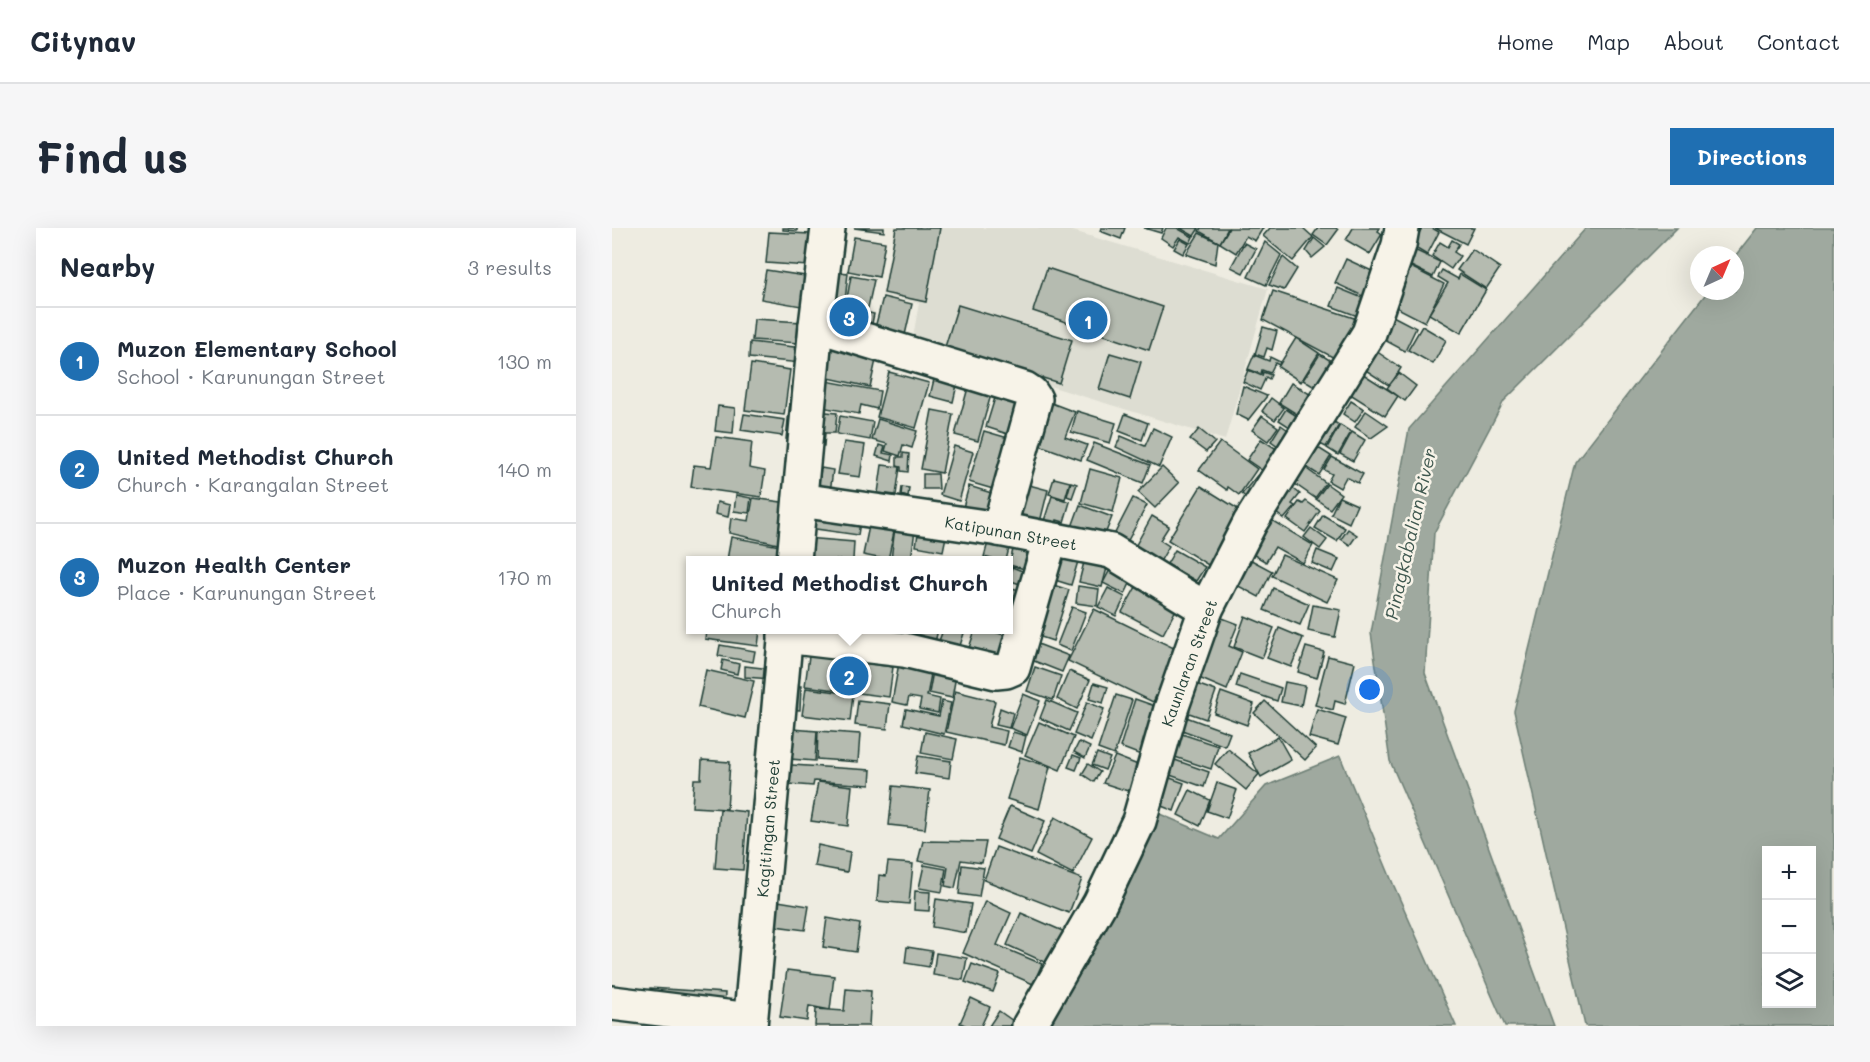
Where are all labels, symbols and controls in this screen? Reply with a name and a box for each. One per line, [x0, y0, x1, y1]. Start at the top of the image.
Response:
text: Citynav [30, 23, 136, 59]
text: Home [1497, 28, 1554, 55]
text: Map [1587, 28, 1630, 55]
text: About [1663, 28, 1724, 55]
text: Contact [1757, 28, 1840, 55]
button: Directions [1670, 128, 1834, 185]
text: Find us [36, 129, 188, 184]
north arrow [1690, 246, 1744, 300]
text: Nearby [60, 250, 155, 284]
text: 3 results [467, 254, 552, 280]
pin: 3 [830, 294, 868, 340]
pin: 1 [1068, 298, 1108, 343]
text: Muzon Elementary School [117, 334, 397, 363]
text: 1 [75, 348, 84, 374]
text: 130 m [497, 348, 552, 374]
text: School · Karunungan Street [117, 363, 385, 389]
text: United Methodist Church [117, 442, 393, 471]
water label: Pinagkabalian River [1379, 446, 1441, 622]
text: 2 [74, 456, 85, 482]
text: 140 m [497, 456, 552, 482]
text: Church · Karangalan Street [117, 471, 389, 497]
street label: Katipunan Street [943, 511, 1079, 554]
text: Muzon Health Center [117, 550, 351, 579]
popup [686, 556, 1013, 634]
text: 3 [74, 564, 86, 590]
text: 170 m [497, 564, 552, 590]
text: United Methodist Church [711, 568, 988, 597]
text: Place · Karunungan Street [117, 579, 376, 605]
street label: Kaunlaran Street [1156, 596, 1221, 729]
text: Church [711, 597, 781, 623]
pin: 2 [830, 654, 868, 698]
your location [1355, 675, 1384, 704]
street label: Kagitingan Street [751, 758, 784, 898]
map controls [1762, 846, 1816, 1008]
button: + [1762, 846, 1816, 900]
button: − [1762, 900, 1816, 954]
button: layers [1762, 954, 1816, 1008]

